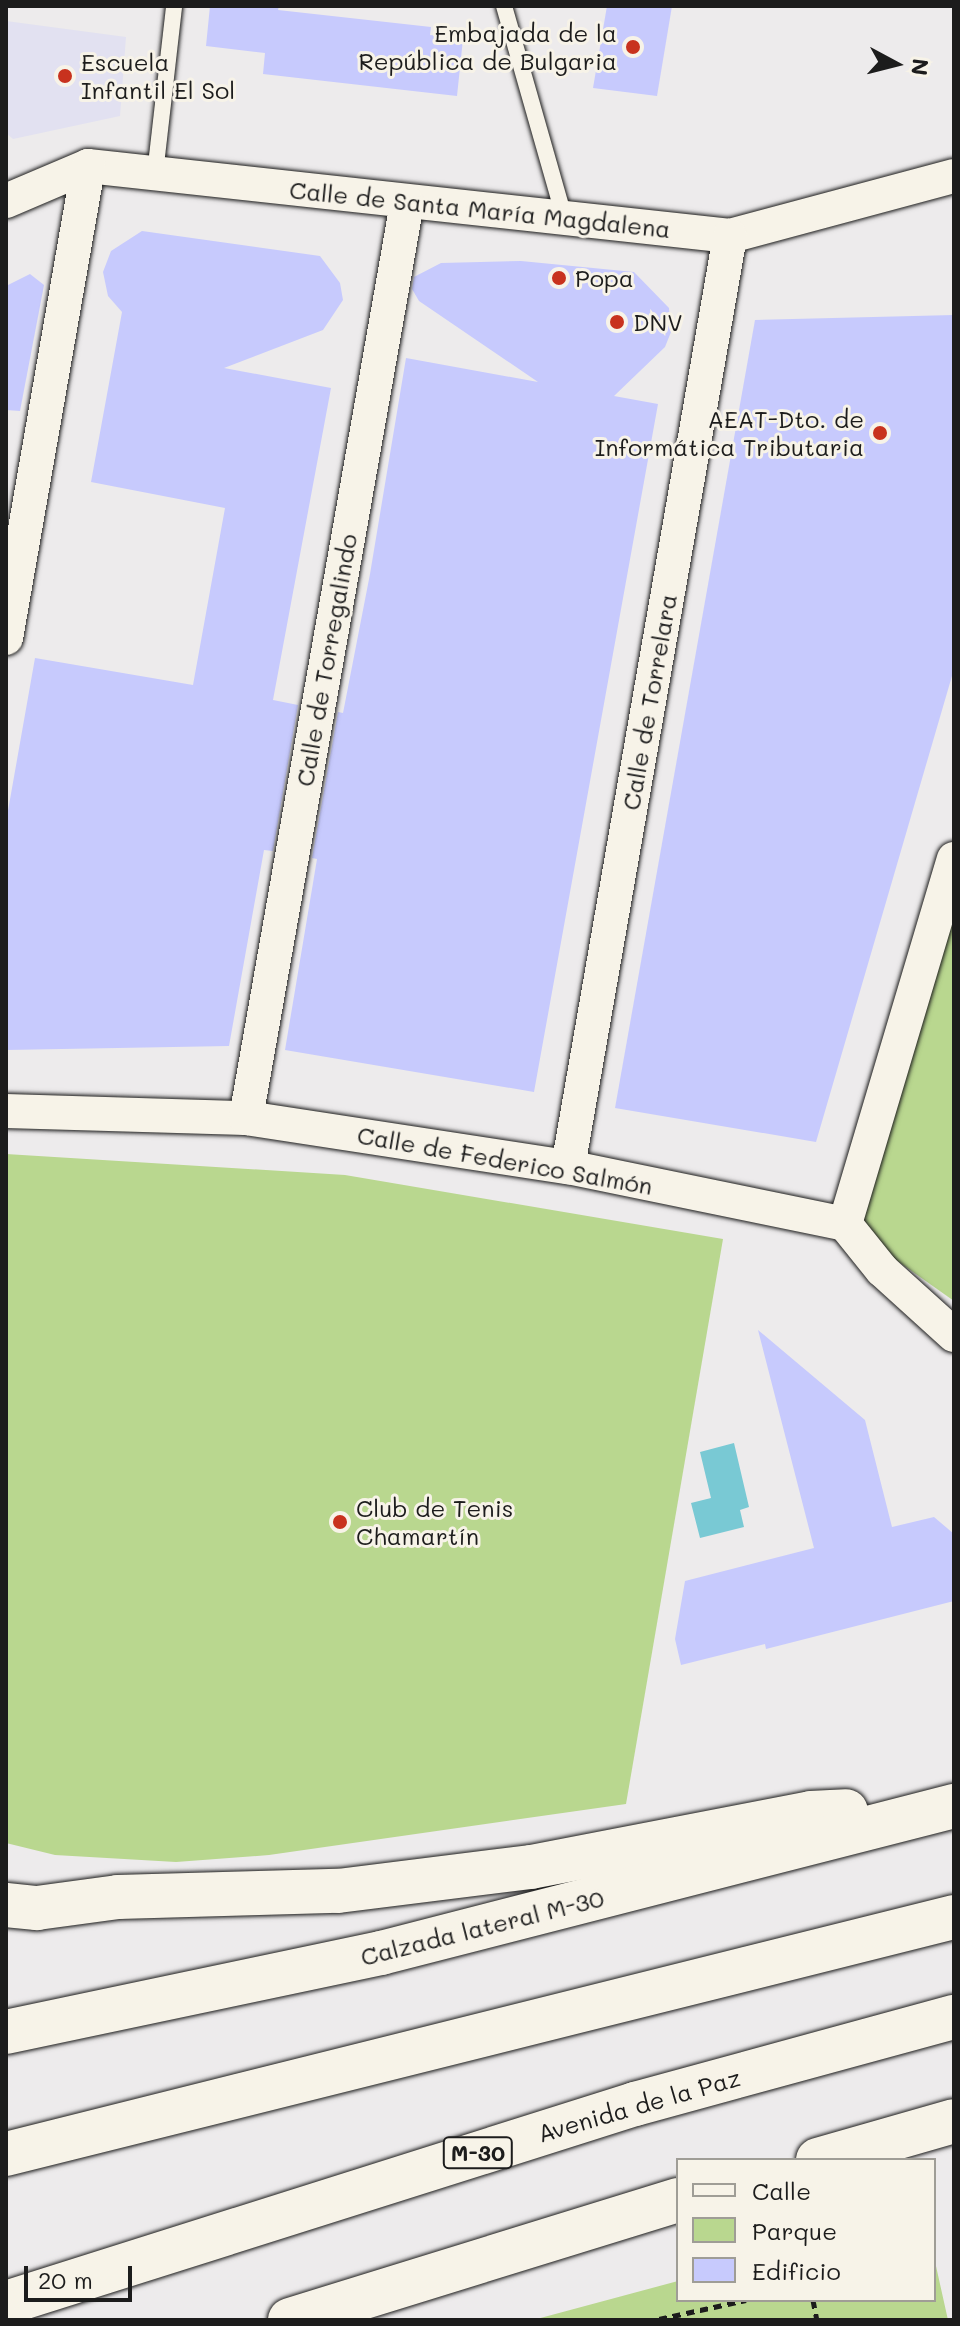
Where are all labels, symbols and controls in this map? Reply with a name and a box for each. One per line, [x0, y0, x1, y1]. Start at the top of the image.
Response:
place label: Embajada de la República de Bulgaria [358, 19, 617, 75]
north arrow [856, 24, 936, 104]
marker: Embajada de la República de Bulgaria [624, 38, 642, 56]
place label: Escuela Infantil El Sol [81, 48, 235, 104]
text: N [905, 57, 936, 77]
marker: Escuela Infantil El Sol [56, 67, 74, 85]
street label: Calle de Santa María Magdalena [288, 175, 672, 243]
place label: Popa [575, 264, 634, 292]
marker: Popa [550, 269, 568, 287]
place label: DNV [633, 308, 683, 336]
marker: DNV [608, 313, 626, 331]
place label: AEAT-Dto. de Informática Tributaria [595, 405, 864, 461]
marker: AEAT-Dto. de Informática Tributaria [871, 424, 889, 442]
street label: Calle de Torregalindo [290, 531, 362, 789]
street label: Calle de Torrelara [616, 592, 682, 812]
street label: Calle de Federico Salmón [355, 1120, 655, 1200]
place label: Club de Tenis Chamartín [356, 1494, 514, 1550]
marker: Club de Tenis Chamartín [331, 1513, 349, 1531]
street label: Calzada lateral M-30 [357, 1883, 607, 1971]
street label: Avenida de la Paz [534, 2062, 744, 2148]
road number: M-30 [442, 2135, 514, 2171]
legend [676, 2158, 936, 2302]
text: Calle [752, 2175, 811, 2206]
text: Parque [752, 2215, 837, 2246]
scale bar [28, 2250, 136, 2300]
text: Edificio [752, 2255, 841, 2286]
text: 20 m [38, 2264, 93, 2295]

